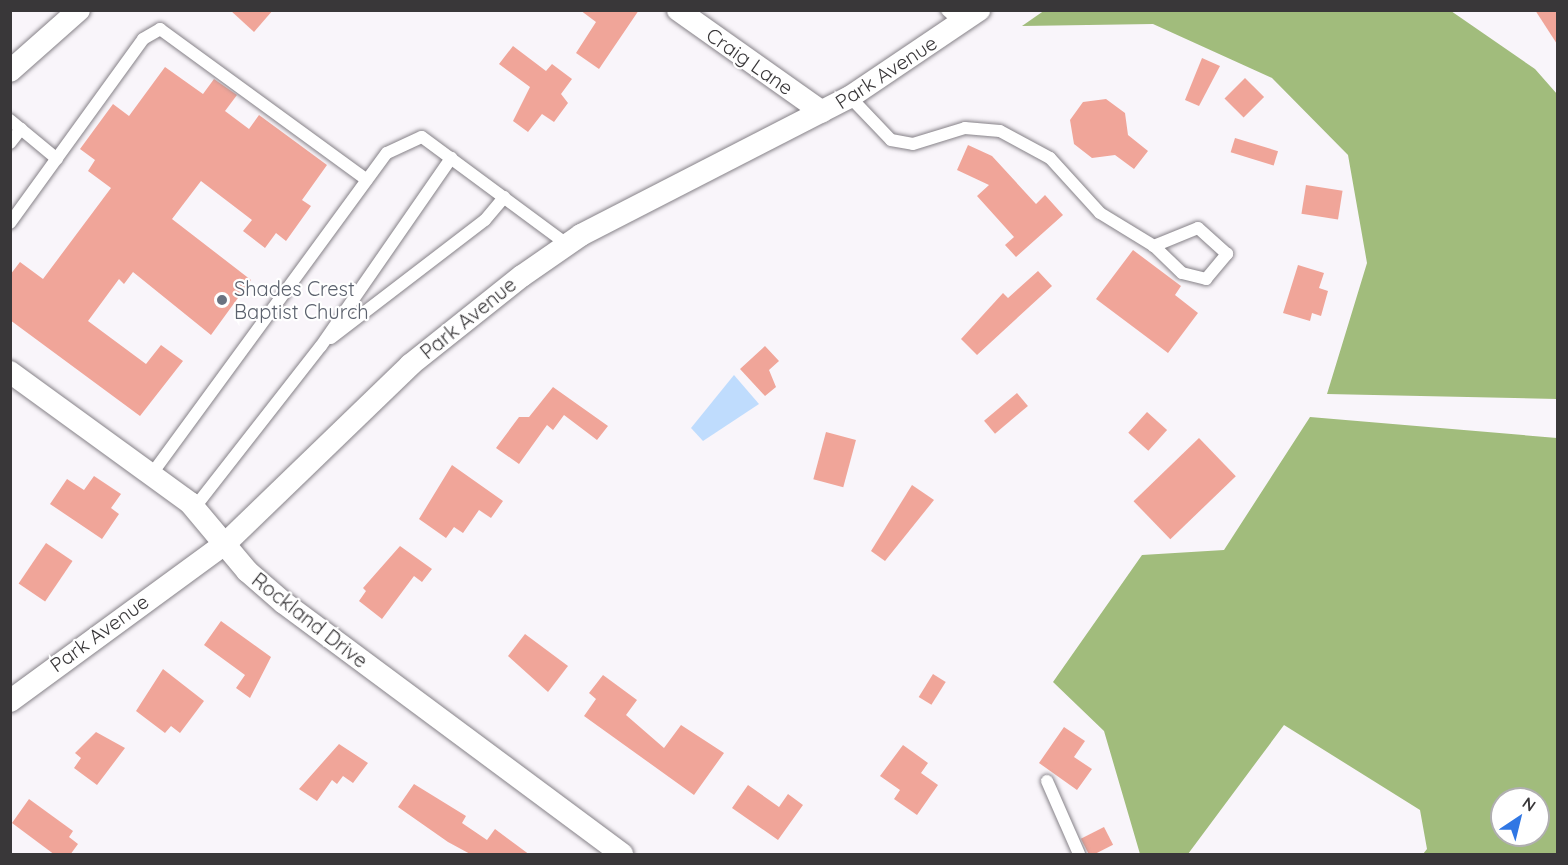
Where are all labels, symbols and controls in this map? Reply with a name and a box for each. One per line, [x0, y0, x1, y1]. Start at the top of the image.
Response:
street label: Craig Lane [702, 22, 798, 100]
street label: Park Avenue [831, 30, 941, 114]
street label: Park Avenue [415, 272, 521, 364]
place label: Shades Crest Baptist Church [234, 276, 369, 323]
marker: Shades Crest Baptist Church [215, 293, 229, 307]
street label: Rockland Drive [247, 567, 373, 673]
street label: Park Avenue [45, 589, 153, 677]
north arrow [1490, 787, 1550, 847]
text: N [1519, 792, 1540, 815]

